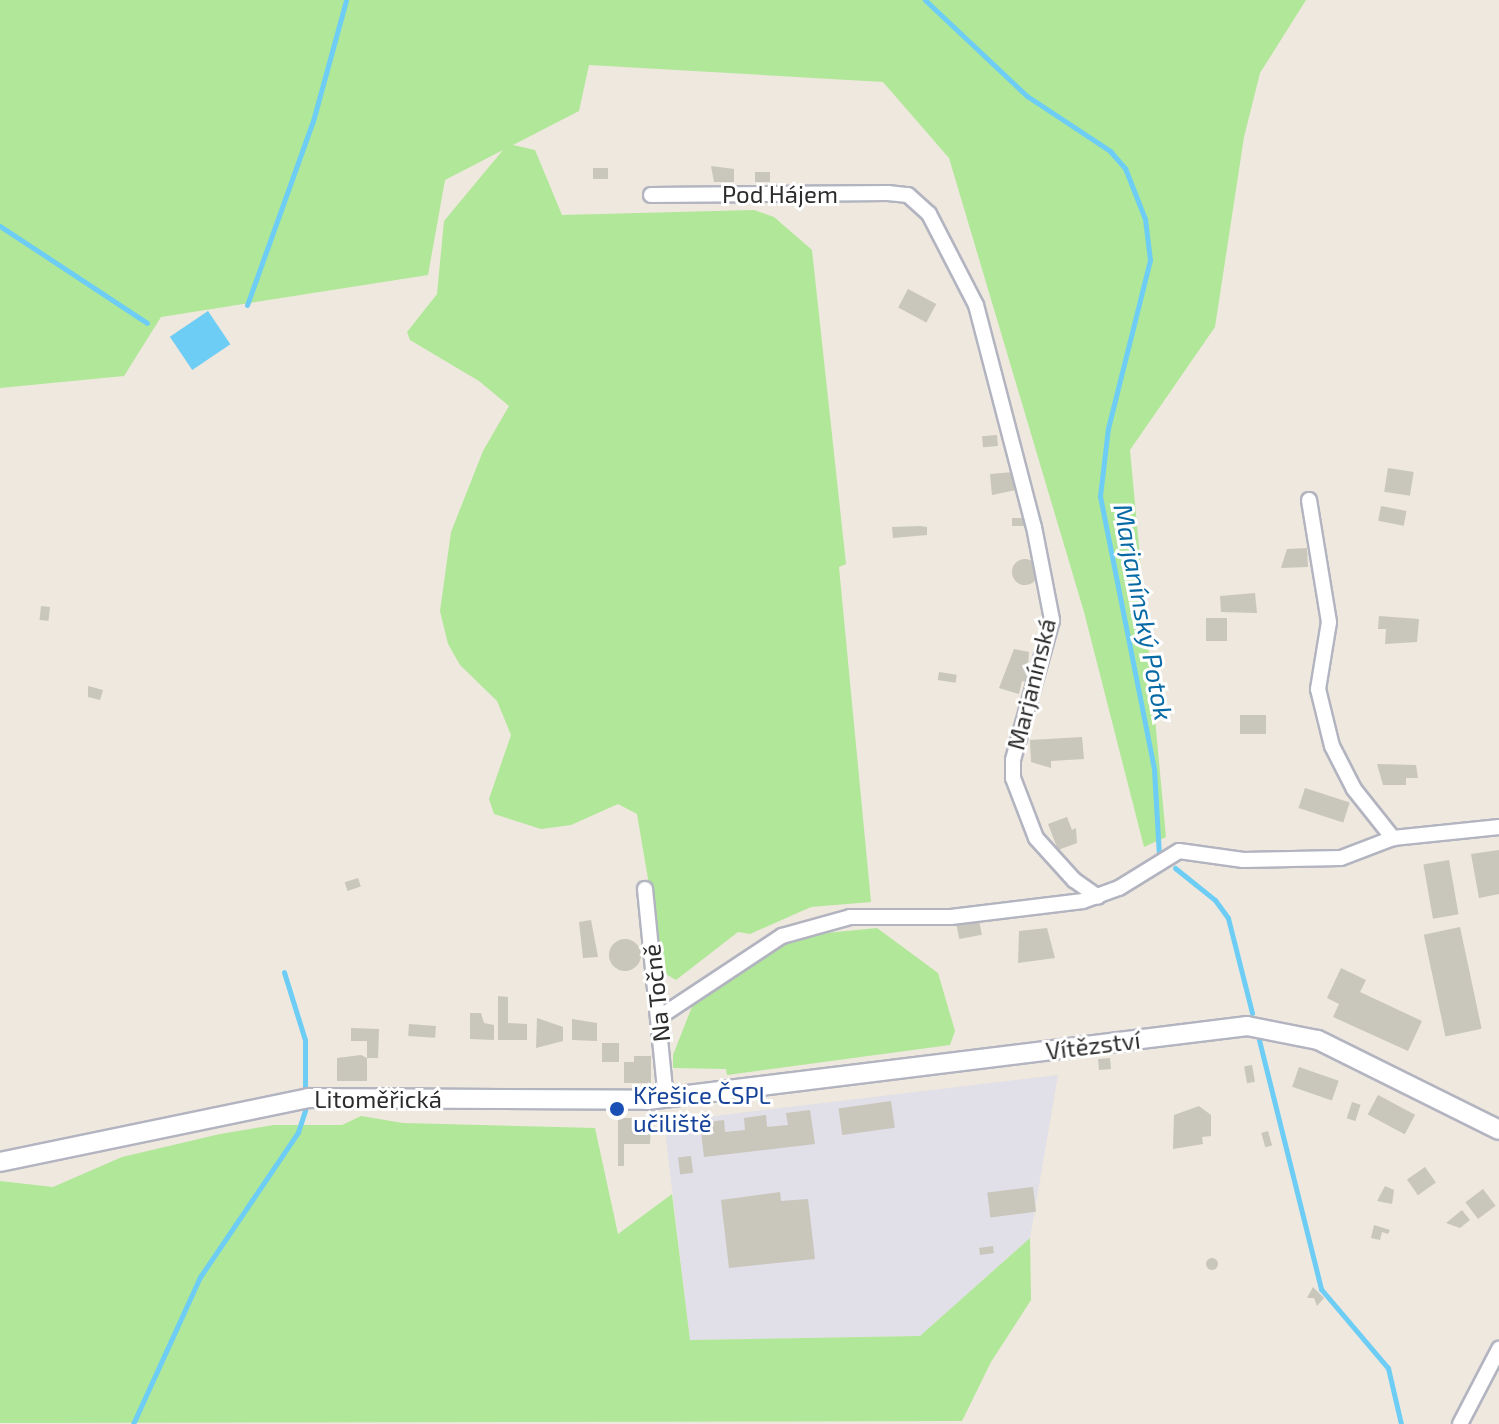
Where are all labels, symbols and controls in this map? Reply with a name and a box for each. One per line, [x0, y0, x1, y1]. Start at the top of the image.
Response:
street label: Pod Hájem [722, 180, 838, 208]
water label: Marjanínský Potok [1108, 501, 1180, 723]
street label: Marjanínská [1001, 615, 1061, 753]
street label: Na Točně [637, 942, 675, 1044]
street label: Vítězství [1044, 1025, 1142, 1065]
place label: Křešice ČSPL učiliště [633, 1081, 771, 1137]
street label: Litoměřická [314, 1085, 442, 1113]
marker: Křešice ČSPL učiliště [608, 1100, 626, 1118]

